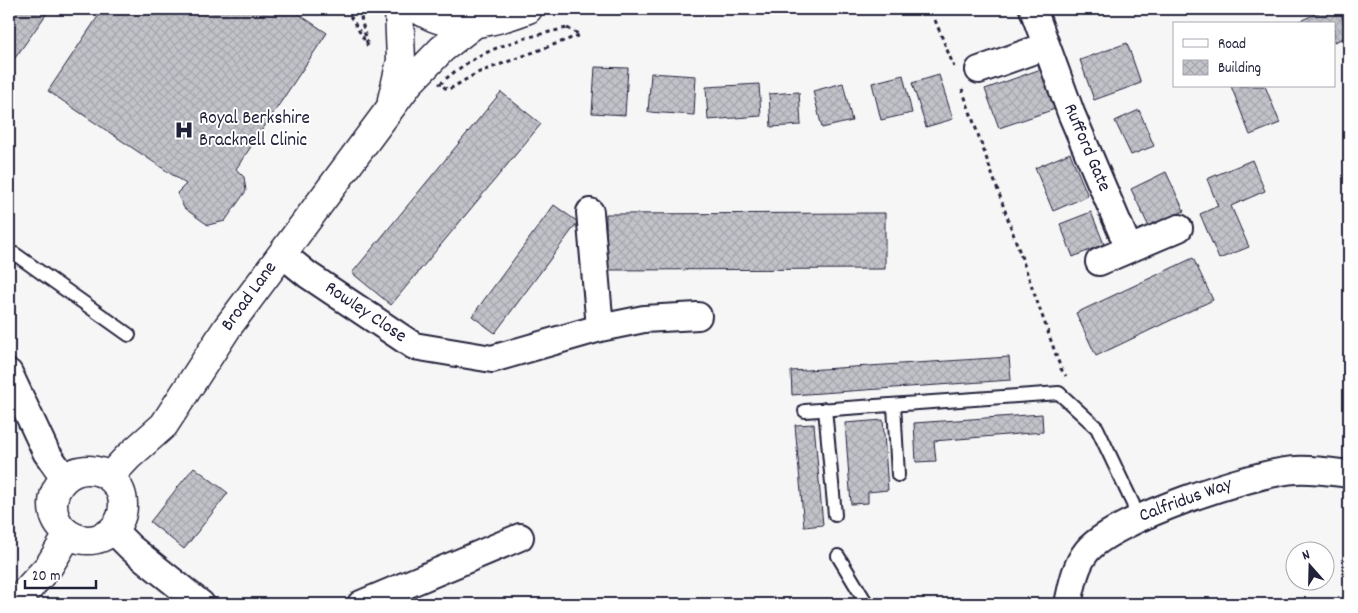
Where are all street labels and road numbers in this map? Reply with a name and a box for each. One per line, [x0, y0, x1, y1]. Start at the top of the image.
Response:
street label: Rufford Gate [1055, 100, 1117, 196]
street label: Broad Lane [215, 256, 285, 338]
street label: Rowley Close [319, 276, 411, 350]
street label: Calfridus Way [1136, 472, 1236, 530]

